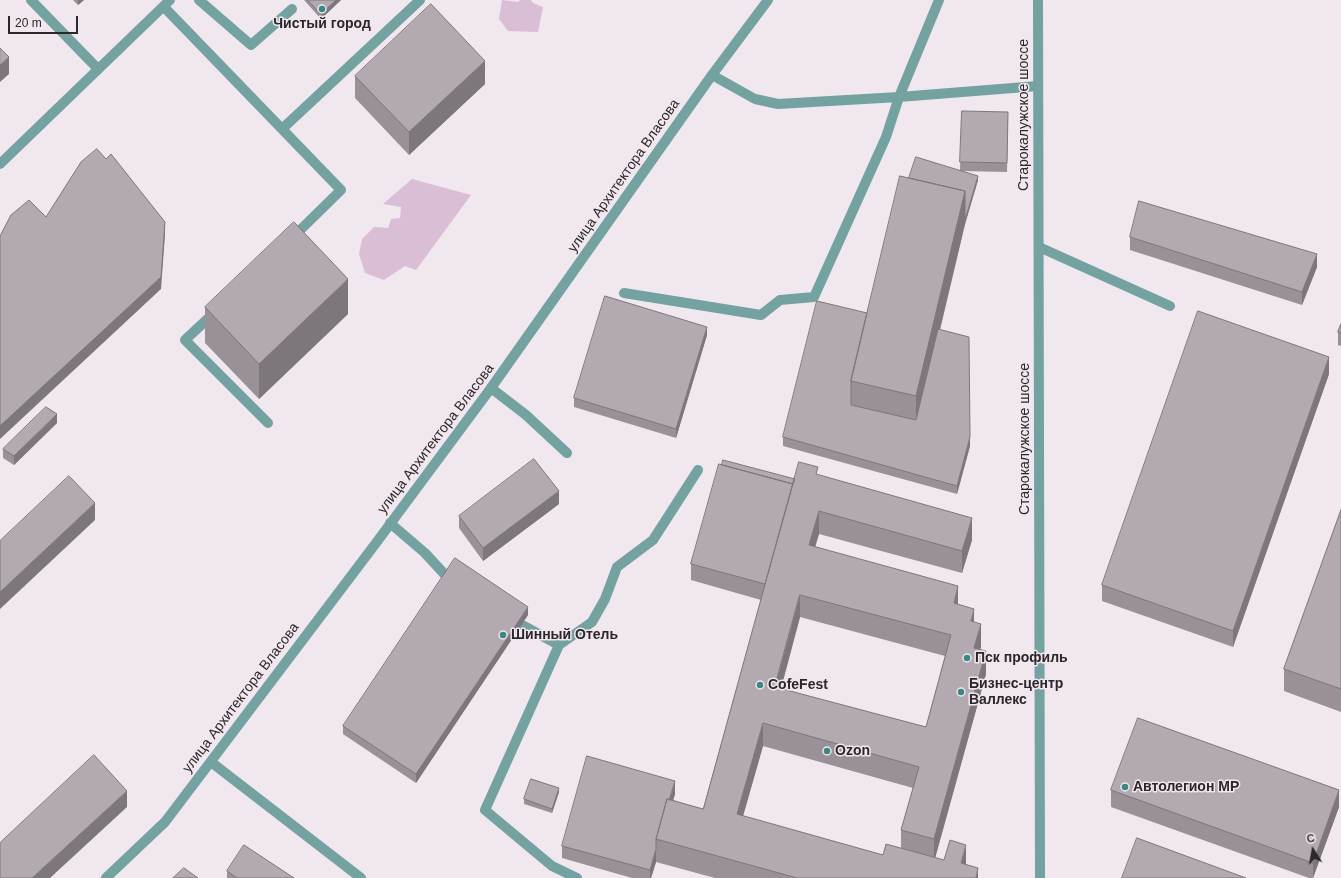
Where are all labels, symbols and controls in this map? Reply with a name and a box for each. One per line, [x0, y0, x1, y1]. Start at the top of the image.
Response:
marker: Чистый город [317, 4, 327, 14]
scale bar [10, 8, 80, 34]
text: 20 m [15, 16, 42, 30]
place label: Чистый город [273, 16, 371, 32]
street label: Старокалужское шоссе [1016, 39, 1032, 191]
street label: улица Архитектора Власова [565, 96, 683, 256]
street label: улица Архитектора Власова [374, 361, 498, 517]
street label: Старокалужское шоссе [1017, 363, 1033, 515]
street label: улица Архитектора Власова [179, 620, 303, 776]
place label: Шинный Отель [511, 627, 618, 643]
marker: Шинный Отель [498, 630, 508, 640]
place label: Пск профиль [975, 650, 1068, 666]
marker: Пск профиль [962, 653, 972, 663]
place label: Бизнес-центр Валлекс [969, 676, 1063, 708]
place label: CofeFest [768, 677, 828, 693]
marker: CofeFest [755, 680, 765, 690]
marker: Бизнес-центр Валлекс [956, 687, 966, 697]
place label: Ozon [835, 743, 870, 759]
marker: Ozon [822, 746, 832, 756]
place label: Автолегион МР [1133, 779, 1239, 795]
marker: Автолегион МР [1120, 782, 1130, 792]
north arrow [1293, 830, 1333, 870]
text: С [1306, 832, 1316, 845]

